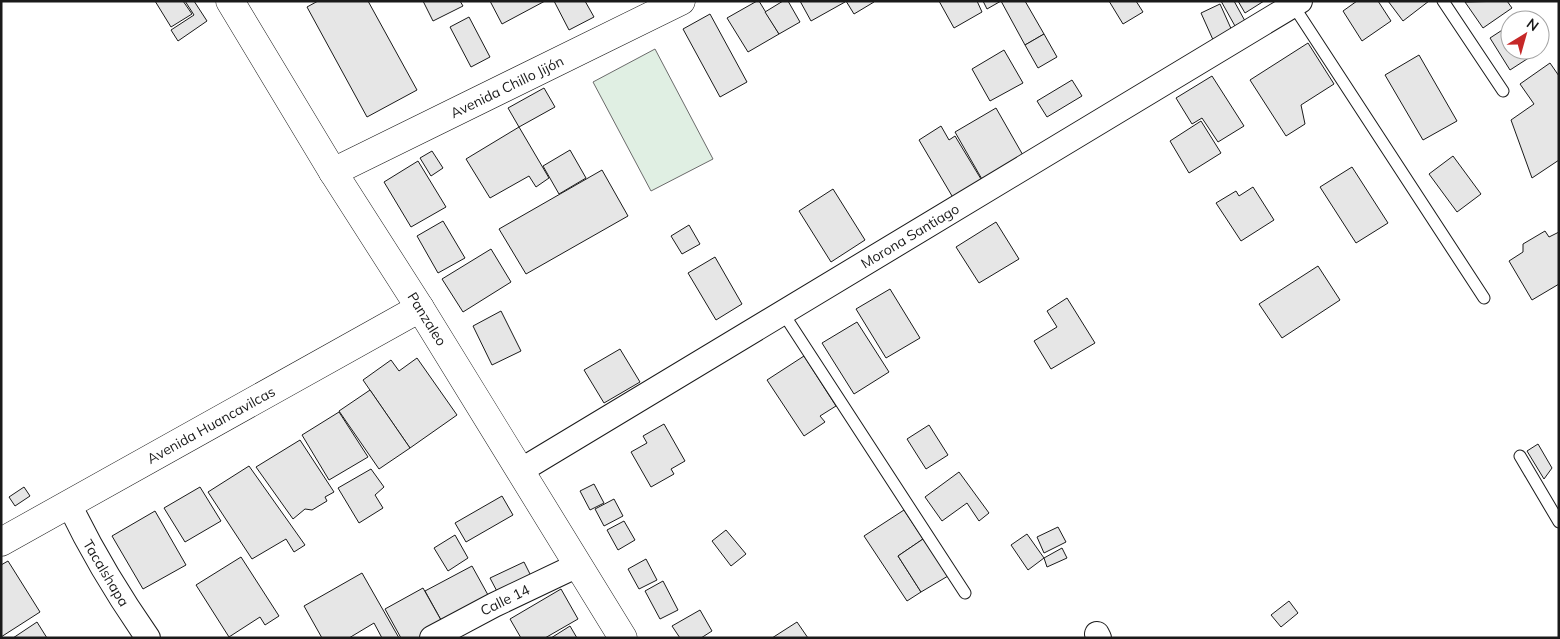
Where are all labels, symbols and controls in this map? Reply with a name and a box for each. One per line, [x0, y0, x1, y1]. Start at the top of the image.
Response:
north arrow [1500, 10, 1550, 60]
text: N [1523, 14, 1542, 35]
street label: Avenida Chillo Jijón [447, 52, 567, 122]
street label: Morona Santiago [858, 200, 962, 272]
street label: Panzaleo [403, 289, 451, 349]
street label: Avenida Huancavilcas [144, 382, 278, 468]
street label: Tacalshapa [79, 536, 133, 610]
street label: Calle 14 [477, 580, 533, 620]

